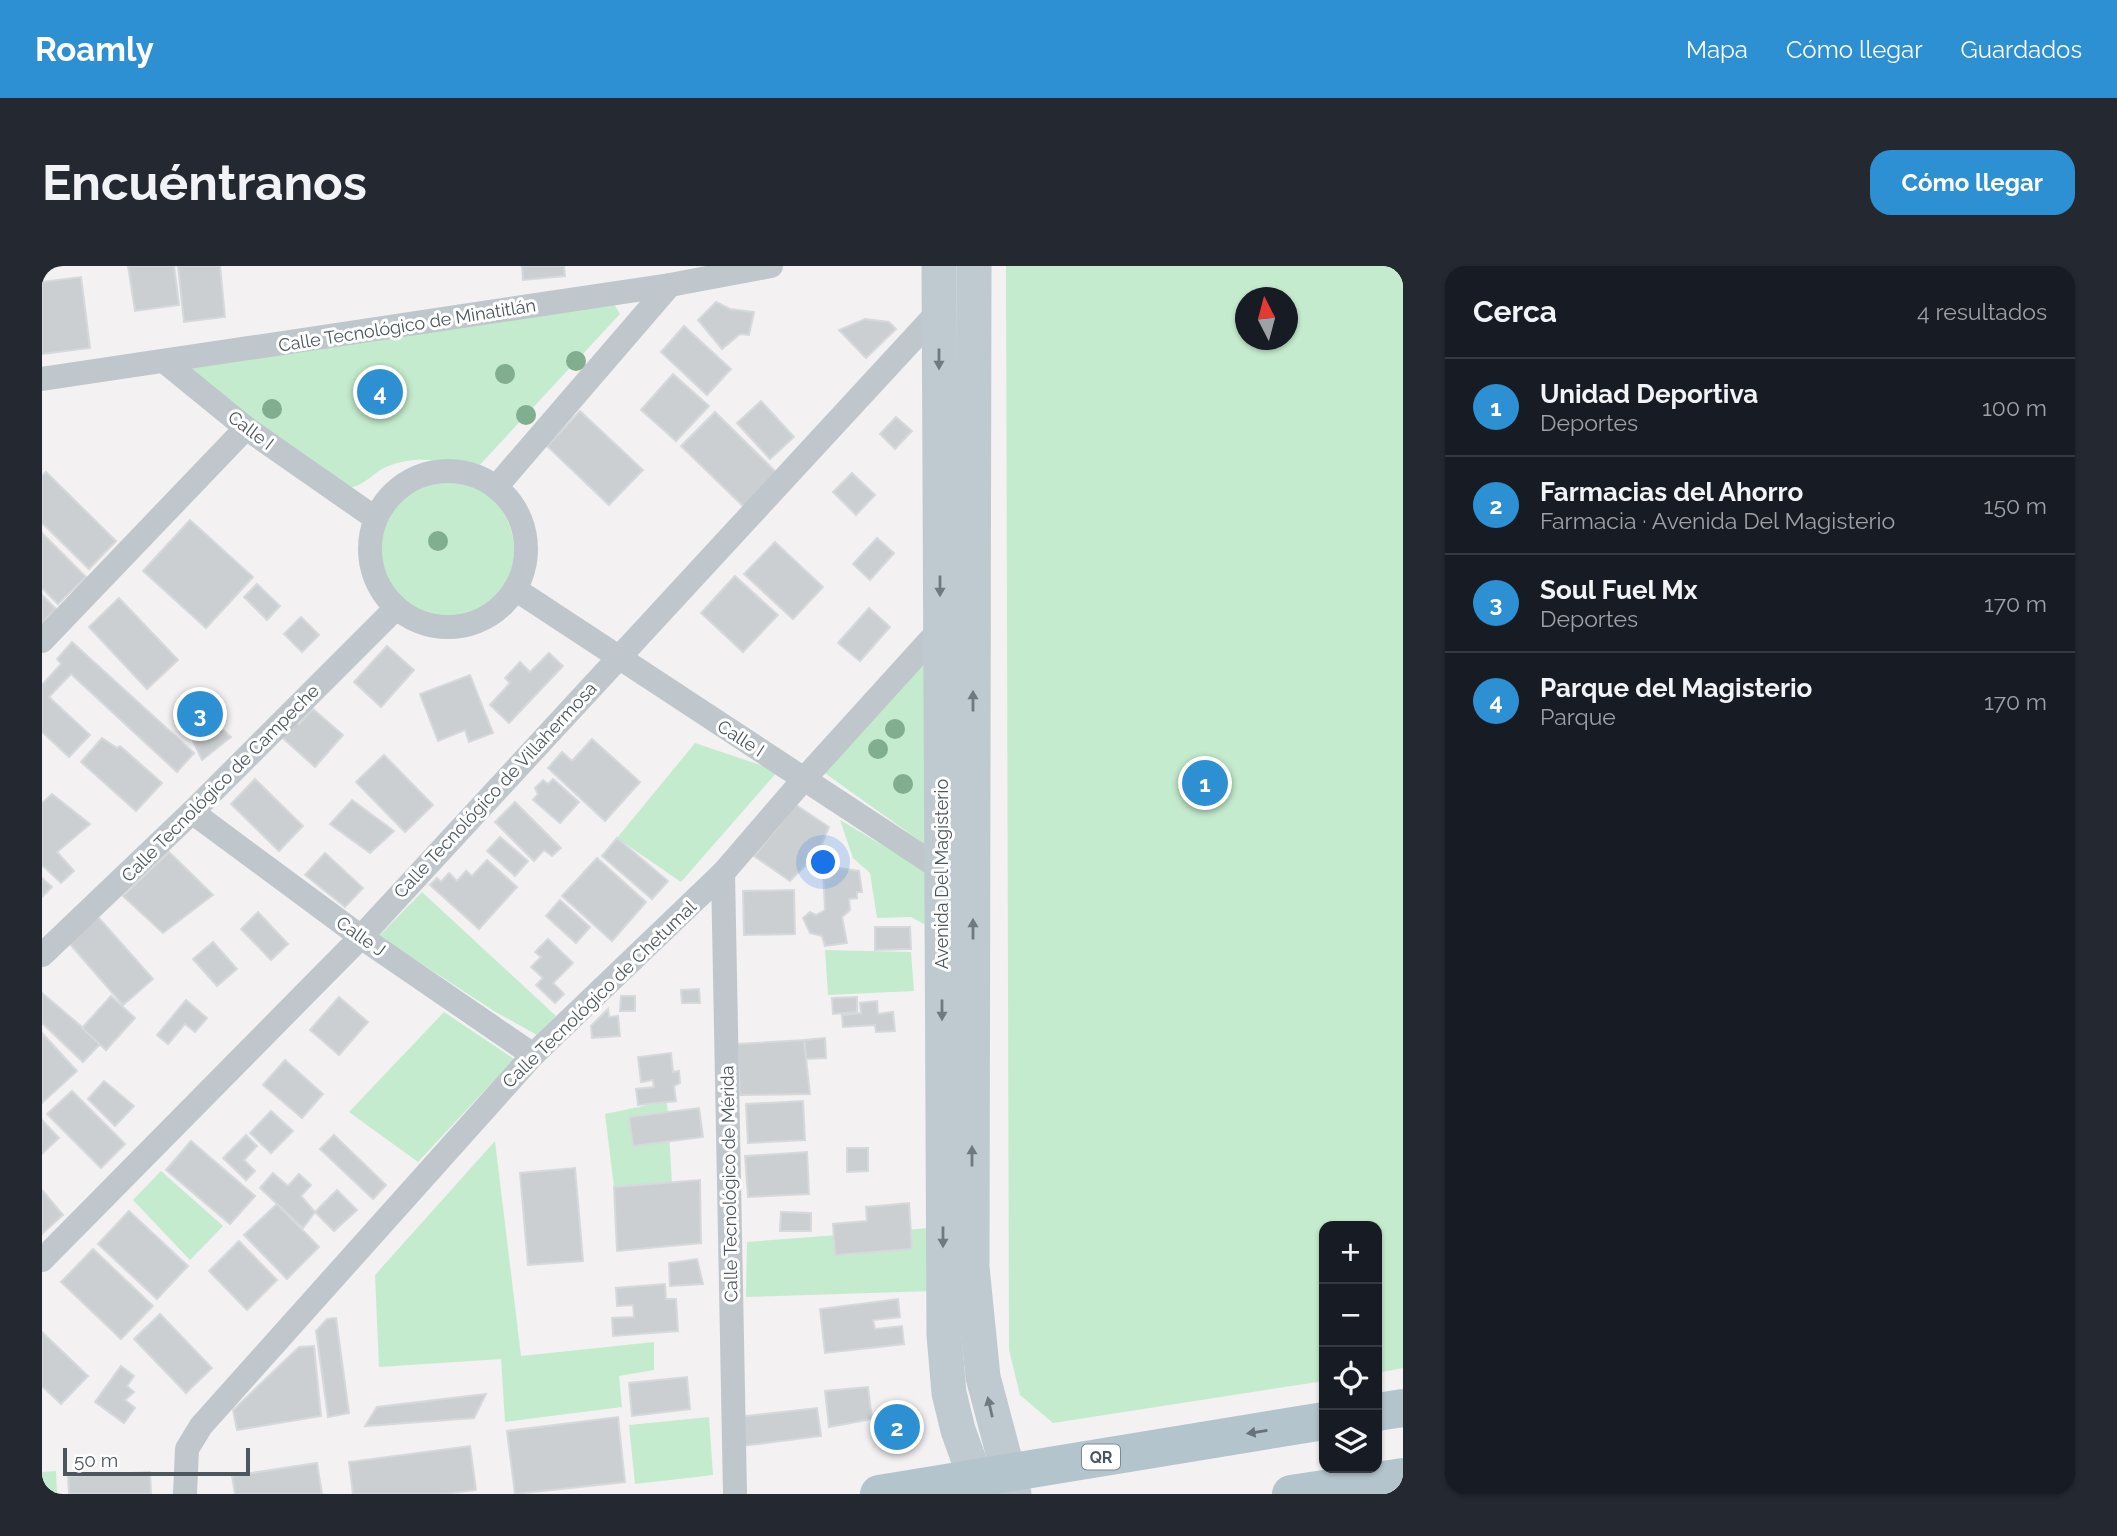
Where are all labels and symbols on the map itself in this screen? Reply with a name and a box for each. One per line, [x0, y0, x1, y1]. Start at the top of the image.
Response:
north arrow [1235, 287, 1298, 350]
street label: Calle Tecnológico de Minatitlán [277, 294, 537, 356]
one-way arrow [933, 348, 945, 370]
pin: 4 [357, 366, 403, 418]
street label: Calle I [224, 406, 278, 454]
one-way arrow [934, 575, 946, 597]
street label: Calle Tecnológico de Villahermosa [389, 678, 601, 902]
street label: Calle Tecnológico de Campeche [117, 680, 323, 886]
pin: 3 [177, 688, 223, 740]
one-way arrow [967, 690, 979, 712]
street label: Calle I [714, 715, 768, 761]
pin: 1 [1182, 757, 1228, 809]
street label: Avenida Del Magisterio [931, 778, 952, 969]
your location [806, 845, 840, 879]
street label: Calle Tecnológico de Chetumal [498, 896, 700, 1092]
street label: Calle J [332, 912, 390, 960]
one-way arrow [967, 917, 979, 939]
one-way arrow [936, 999, 948, 1021]
street label: Calle Tecnológico de Mérida [716, 1065, 742, 1303]
one-way arrow [966, 1145, 978, 1167]
one-way arrow [937, 1226, 949, 1248]
one-way arrow [984, 1396, 995, 1418]
pin: 2 [874, 1401, 920, 1453]
one-way arrow [1246, 1427, 1268, 1438]
road number: QR [1082, 1444, 1120, 1470]
scale bar [63, 1445, 250, 1477]

